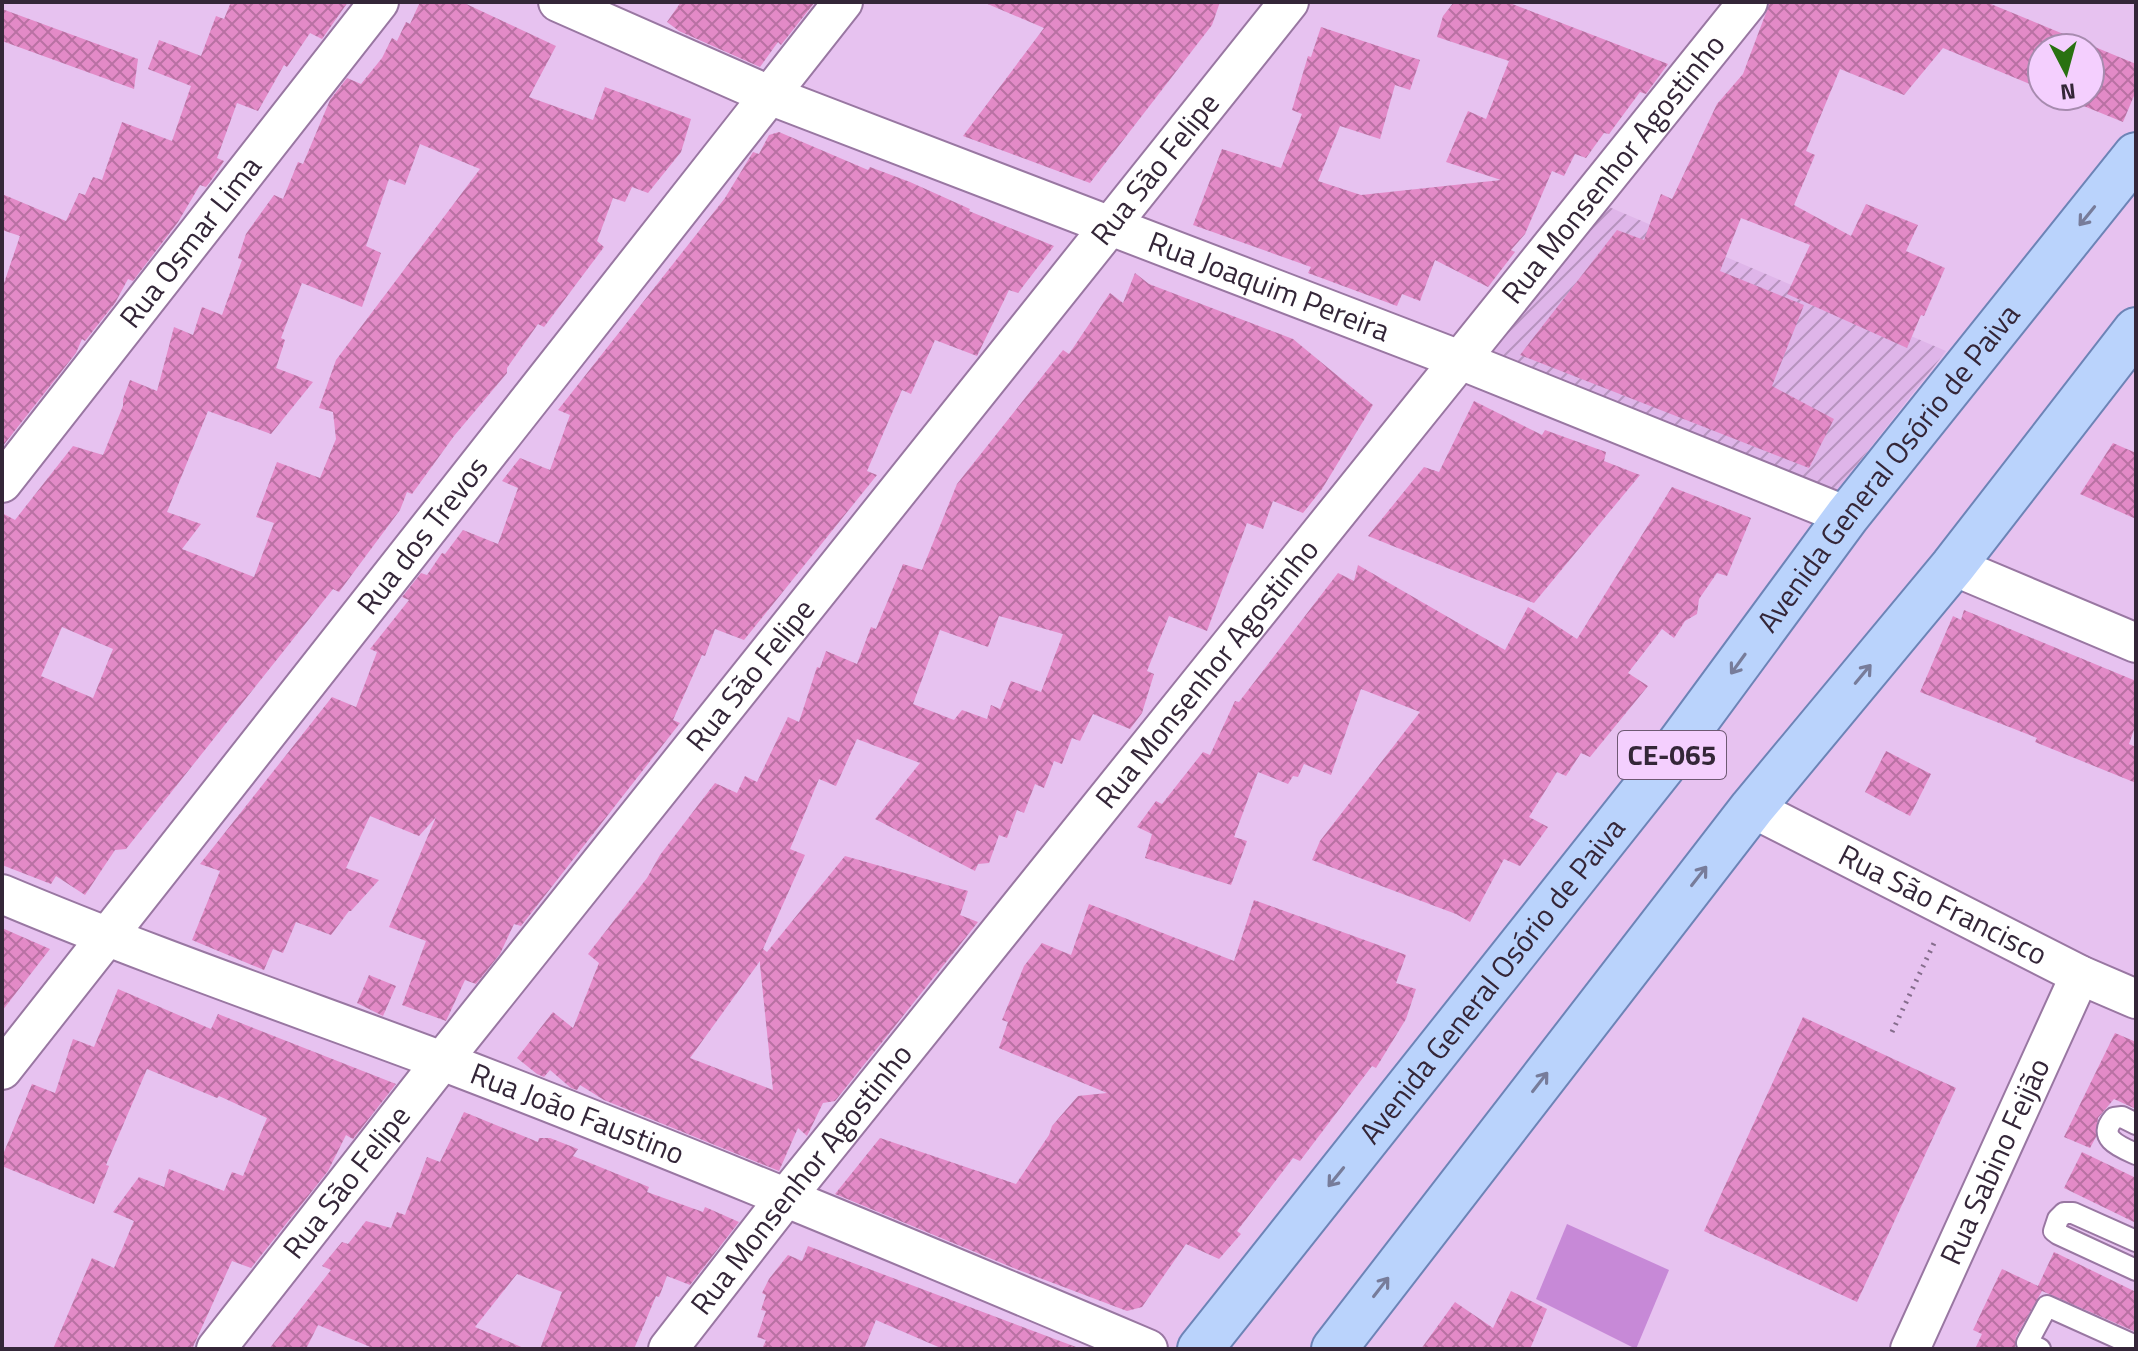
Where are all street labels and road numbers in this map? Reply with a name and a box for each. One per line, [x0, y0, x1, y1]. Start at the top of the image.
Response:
street label: Rua Monsenhor Agostinho [1490, 23, 1736, 313]
street label: Rua São Felipe [1079, 82, 1230, 255]
street label: Rua Osmar Lima [108, 146, 272, 338]
street label: Rua Joaquim Pereira [1142, 219, 1397, 353]
street label: Avenida General Osório de Paiva [1745, 293, 2030, 642]
street label: Rua dos Trevos [345, 446, 499, 624]
street label: Rua Monsenhor Agostinho [1083, 528, 1329, 818]
street label: Rua São Felipe [674, 588, 825, 761]
road number: CE-065 [1618, 731, 1726, 779]
street label: Avenida General Osório de Paiva [1347, 807, 1636, 1154]
street label: Rua São Francisco [1831, 832, 2056, 977]
street label: Rua Monsenhor Agostinho [679, 1033, 923, 1324]
street label: Rua João Faustino [464, 1050, 692, 1176]
street label: Rua Sabino Feijão [1927, 1050, 2061, 1272]
street label: Rua São Felipe [271, 1095, 421, 1268]

